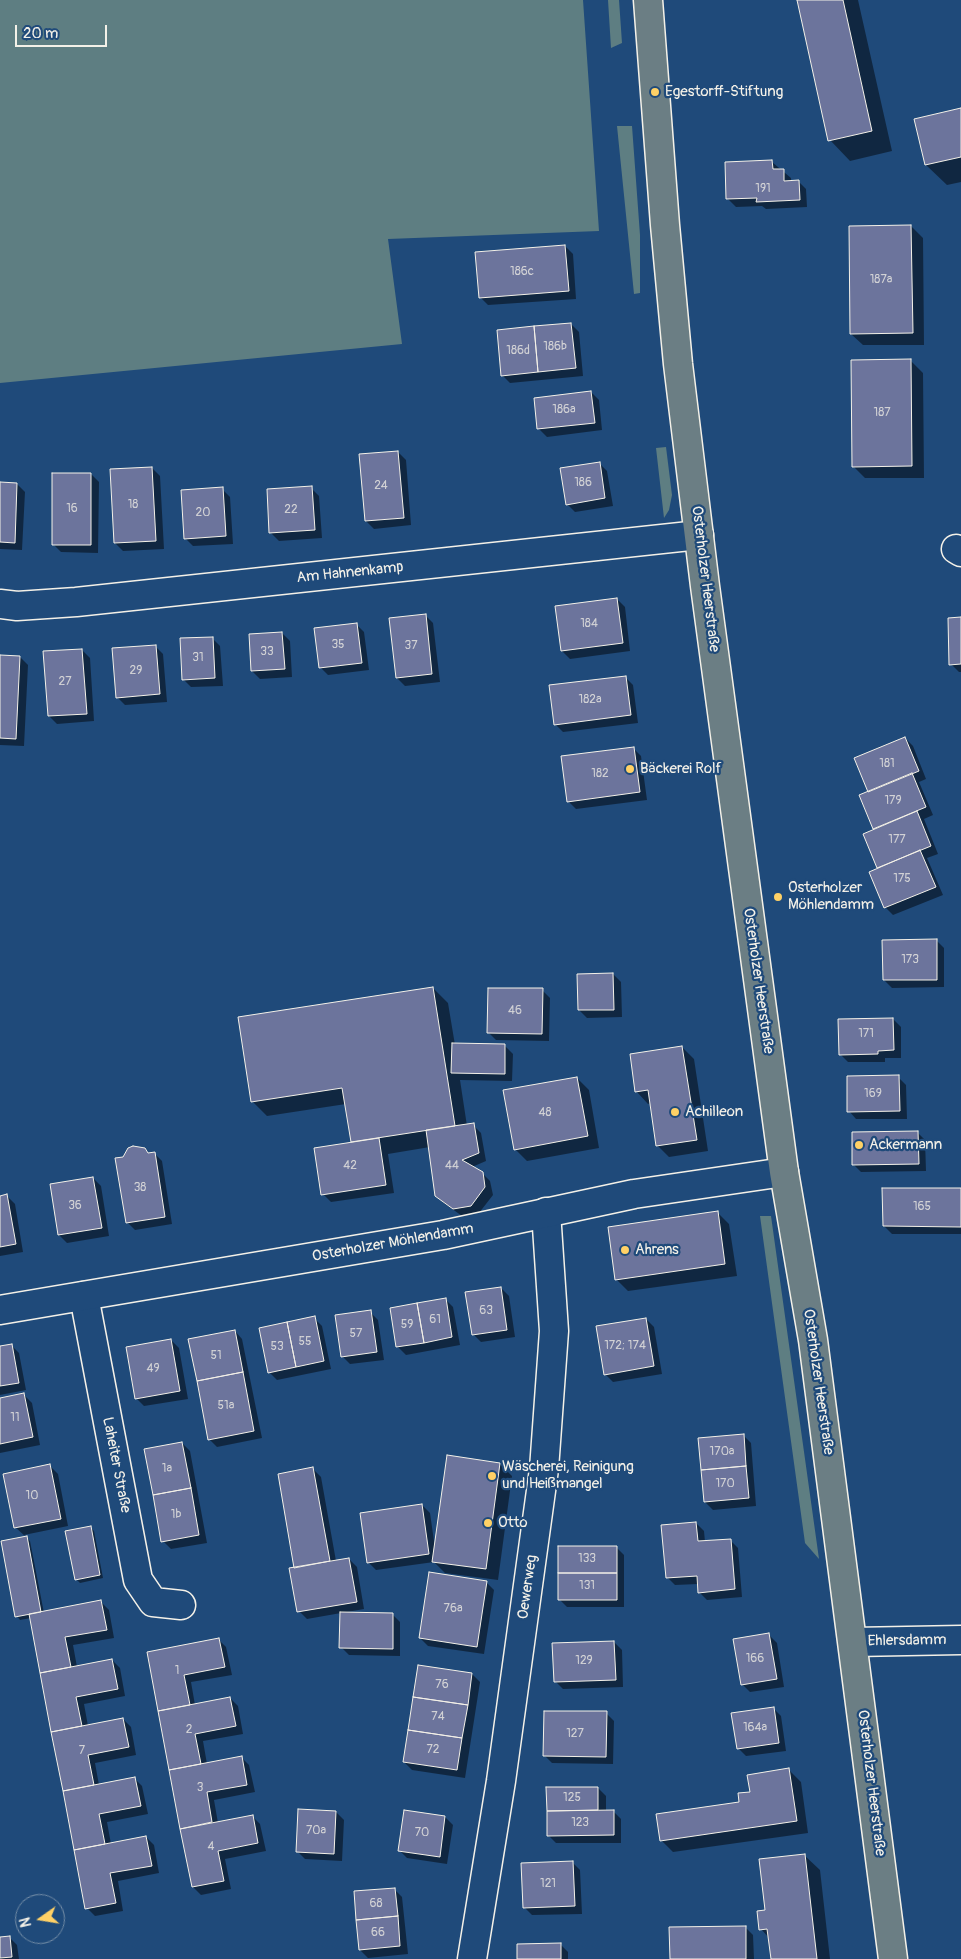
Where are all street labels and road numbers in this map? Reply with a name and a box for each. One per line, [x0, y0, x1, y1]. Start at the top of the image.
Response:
street label: Osterholzer Heerstraße [687, 505, 723, 653]
street label: Am Hahnenkamp [296, 558, 404, 588]
street label: Osterholzer Heerstraße [739, 907, 777, 1055]
street label: Osterholzer Möhlendamm [311, 1220, 475, 1266]
street label: Osterholzer Heerstraße [799, 1308, 837, 1456]
street label: Laheiter Straße [98, 1416, 134, 1514]
street label: Oewerweg [515, 1554, 541, 1620]
street label: Ehlersdamm [867, 1631, 947, 1651]
street label: Osterholzer Heerstraße [853, 1709, 889, 1857]

